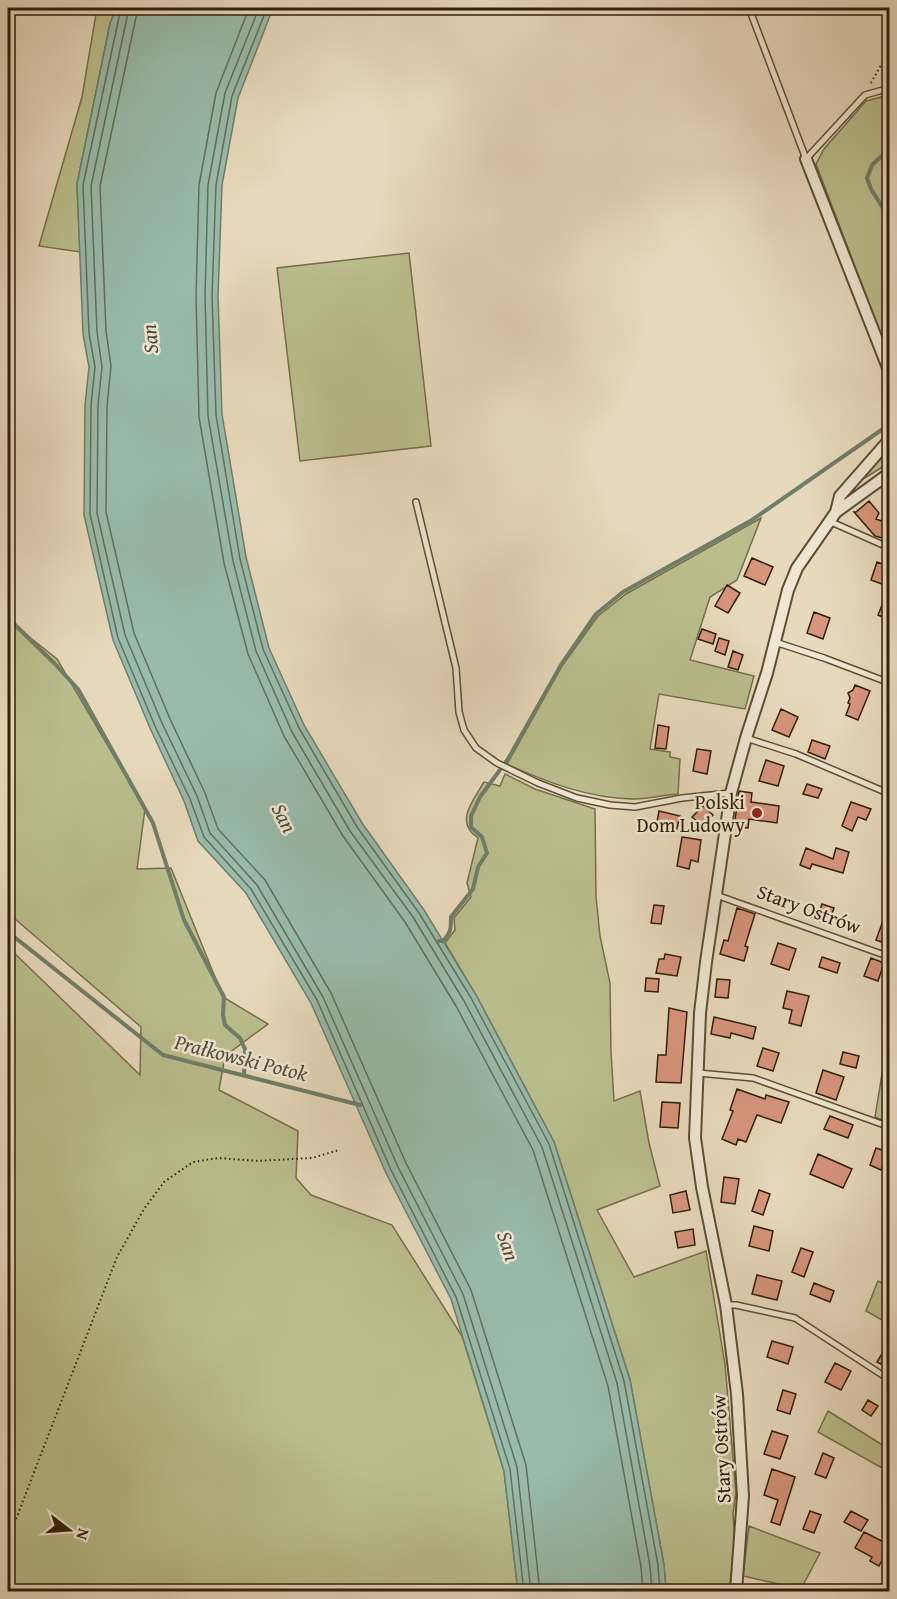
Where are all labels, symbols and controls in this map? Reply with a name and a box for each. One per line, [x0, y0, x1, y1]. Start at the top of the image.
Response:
water label: San [133, 322, 166, 355]
place label: Polski Dom Ludowy [637, 787, 745, 839]
water label: San [264, 797, 305, 838]
marker: Polski Dom Ludowy [750, 806, 764, 820]
street label: Stary Ostrów [753, 876, 866, 941]
water label: Prałkowski Potok [171, 1026, 311, 1089]
water label: San [489, 1227, 528, 1265]
street label: Stary Ostrów [703, 1393, 738, 1504]
north arrow [39, 1500, 99, 1560]
text: N [70, 1526, 96, 1543]

